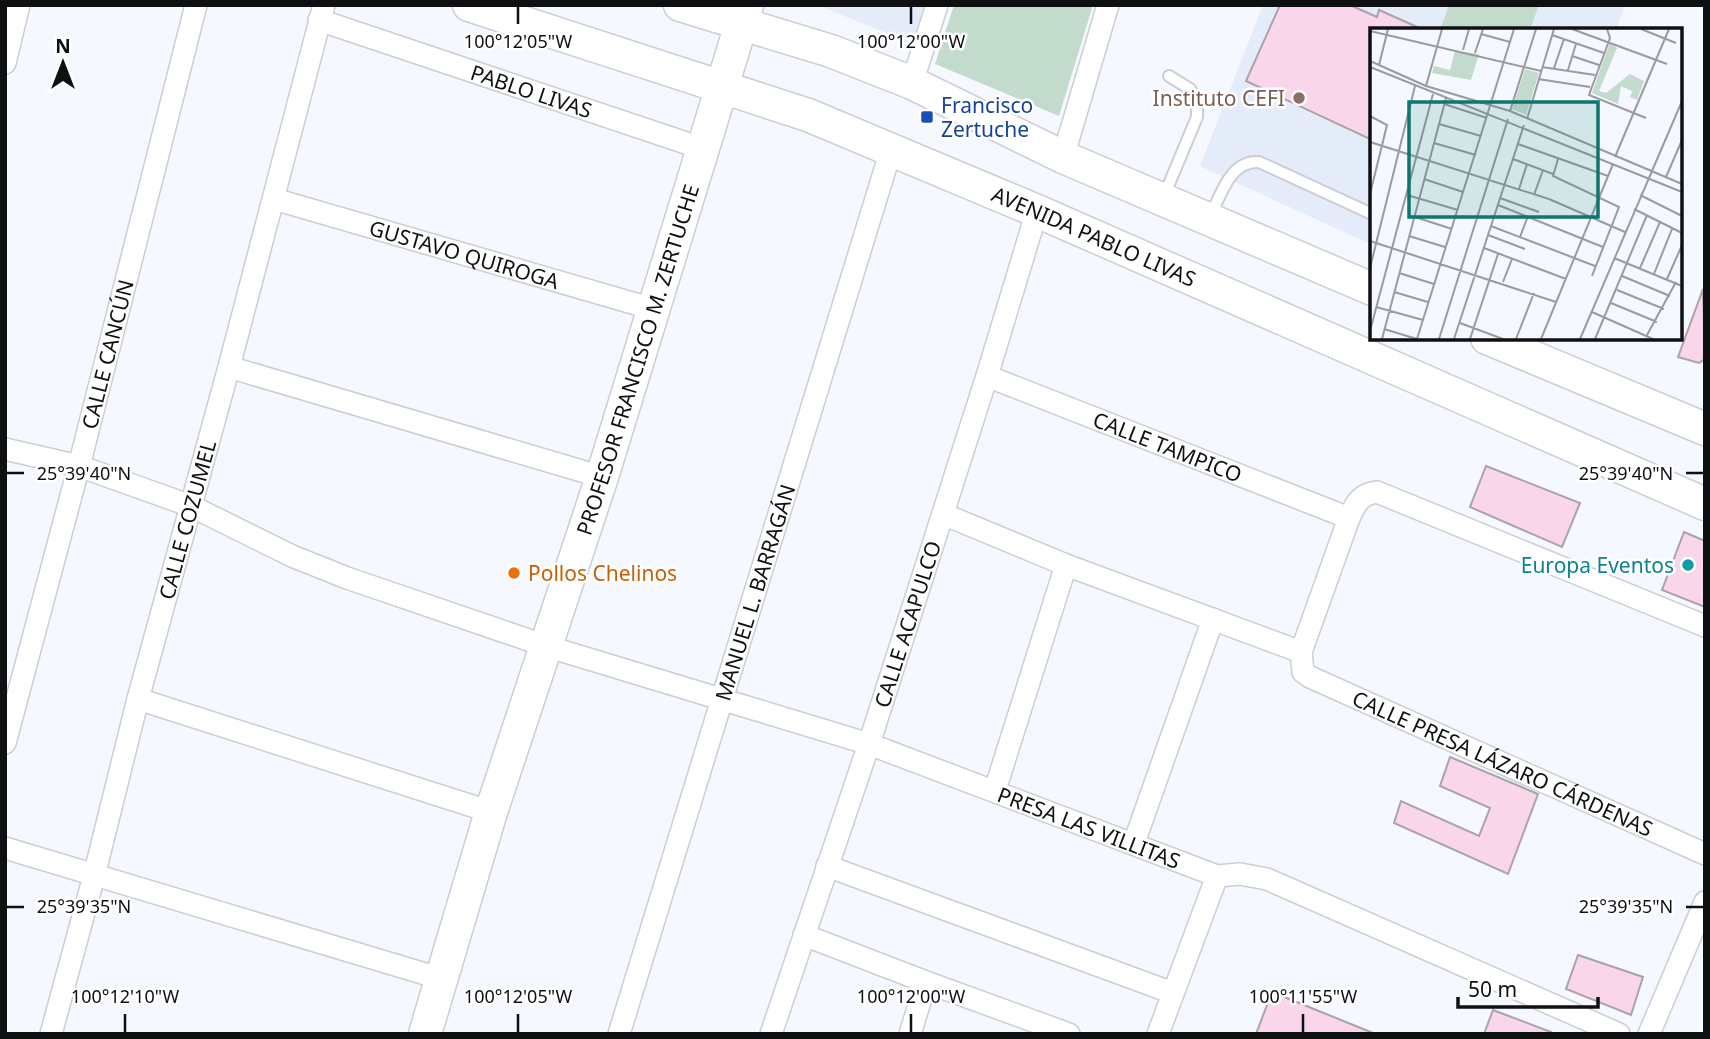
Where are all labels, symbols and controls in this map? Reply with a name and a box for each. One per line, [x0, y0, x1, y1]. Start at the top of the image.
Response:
north arrow [28, 28, 98, 98]
inset map [1370, 28, 1682, 340]
text: 100°12'05"W [464, 29, 572, 53]
text: 100°12'00"W [857, 29, 965, 53]
text: N [55, 33, 71, 59]
street label: PABLO LIVAS [467, 58, 596, 124]
place label: Instituto CEFI [1153, 84, 1285, 112]
marker: Instituto CEFI [1291, 90, 1307, 106]
place label: Francisco Zertuche [941, 91, 1033, 143]
marker: Francisco Zertuche [919, 109, 935, 125]
street label: AVENIDA PABLO LIVAS [988, 180, 1200, 293]
street label: PROFESOR FRANCISCO M. ZERTUCHE [570, 181, 705, 539]
street label: GUSTAVO QUIROGA [366, 213, 563, 295]
street label: CALLE CANCÚN [75, 277, 140, 432]
street label: CALLE TAMPICO [1089, 405, 1246, 489]
street label: CALLE COZUMEL [152, 437, 222, 603]
text: 25°39'40"N [37, 461, 131, 485]
text: 25°39'40"N [1579, 461, 1673, 485]
street label: MANUEL L. BARRAGÁN [708, 481, 801, 704]
street label: CALLE ACAPULCO [868, 537, 947, 711]
place label: Europa Eventos [1521, 551, 1674, 579]
marker: Europa Eventos [1680, 557, 1696, 573]
place label: Pollos Chelinos [528, 559, 677, 587]
marker: Pollos Chelinos [506, 565, 522, 581]
street label: CALLE PRESA LÁZARO CÁRDENAS [1348, 684, 1657, 843]
street label: PRESA LAS VILLITAS [994, 780, 1184, 875]
text: 25°39'35"N [37, 894, 131, 918]
text: 25°39'35"N [1579, 894, 1673, 918]
scale bar [1458, 965, 1598, 1009]
text: 50 m [1468, 975, 1517, 1003]
text: 100°12'10"W [71, 984, 179, 1008]
text: 100°12'05"W [464, 984, 572, 1008]
text: 100°12'00"W [857, 984, 965, 1008]
text: 100°11'55"W [1249, 984, 1357, 1008]

